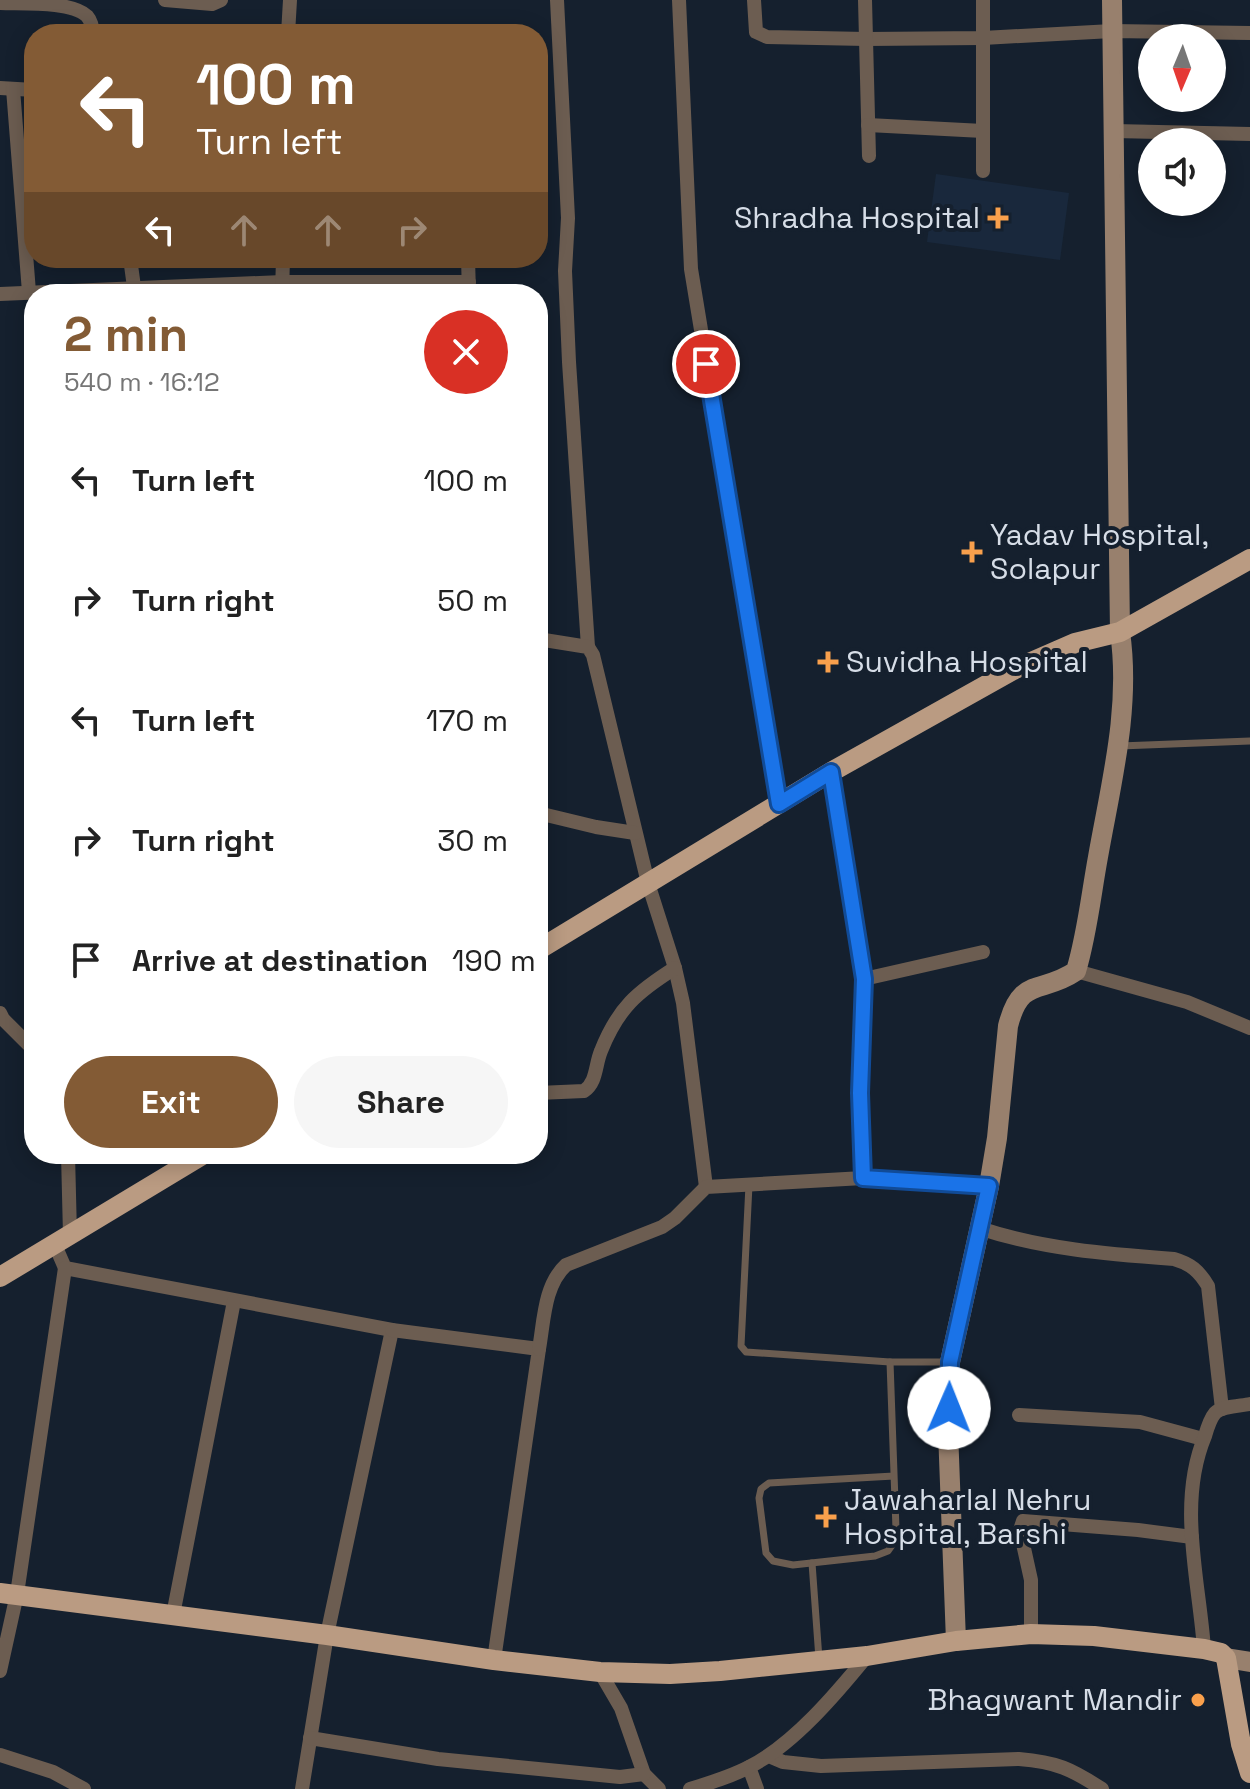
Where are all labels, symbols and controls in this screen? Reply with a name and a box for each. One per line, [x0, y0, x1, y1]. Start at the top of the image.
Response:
north arrow [1138, 24, 1226, 112]
map controls [1138, 24, 1226, 216]
text: 100 m [196, 49, 356, 120]
icon: left [64, 56, 168, 160]
text: Turn left [196, 119, 343, 165]
button: sound [1138, 128, 1226, 216]
place label: Shradha Hospital [734, 198, 980, 237]
marker: Shradha Hospital [987, 207, 1009, 229]
icon: left [138, 208, 182, 252]
icon: ahead [222, 208, 266, 252]
icon: ahead [306, 208, 350, 252]
icon: right [390, 208, 434, 252]
text: 2 min [64, 304, 188, 365]
button: close [424, 310, 508, 394]
pin [672, 330, 740, 398]
icon: arrive [684, 342, 728, 386]
text: 540 m · 16:12 [64, 365, 220, 399]
icon: left [64, 458, 108, 502]
text: Turn left [132, 461, 255, 500]
text: 100 m [423, 461, 508, 500]
place label: Yadav Hospital, Solapur [990, 515, 1209, 588]
marker: Yadav Hospital, Solapur [961, 541, 983, 563]
icon: right [64, 578, 108, 622]
text: Turn right [132, 581, 275, 620]
text: 50 m [437, 581, 508, 620]
place label: Suvidha Hospital [846, 642, 1088, 681]
marker: Suvidha Hospital [817, 651, 839, 673]
icon: left [64, 698, 108, 742]
text: Turn left [132, 701, 255, 740]
text: 170 m [426, 701, 508, 740]
icon: right [64, 818, 108, 862]
text: Turn right [132, 821, 275, 860]
text: 30 m [437, 821, 508, 860]
icon: arrive [64, 938, 108, 982]
text: Arrive at destination [132, 941, 428, 980]
text: 190 m [452, 941, 536, 980]
button: Exit [64, 1056, 278, 1148]
button: Share [294, 1056, 508, 1148]
position arrow [907, 1366, 991, 1450]
place label: Jawaharlal Nehru Hospital, Barshi [844, 1480, 1091, 1553]
marker: Jawaharlal Nehru Hospital, Barshi [815, 1506, 837, 1528]
place label: Bhagwant Mandir [928, 1680, 1182, 1719]
marker: Bhagwant Mandir [1189, 1691, 1207, 1709]

